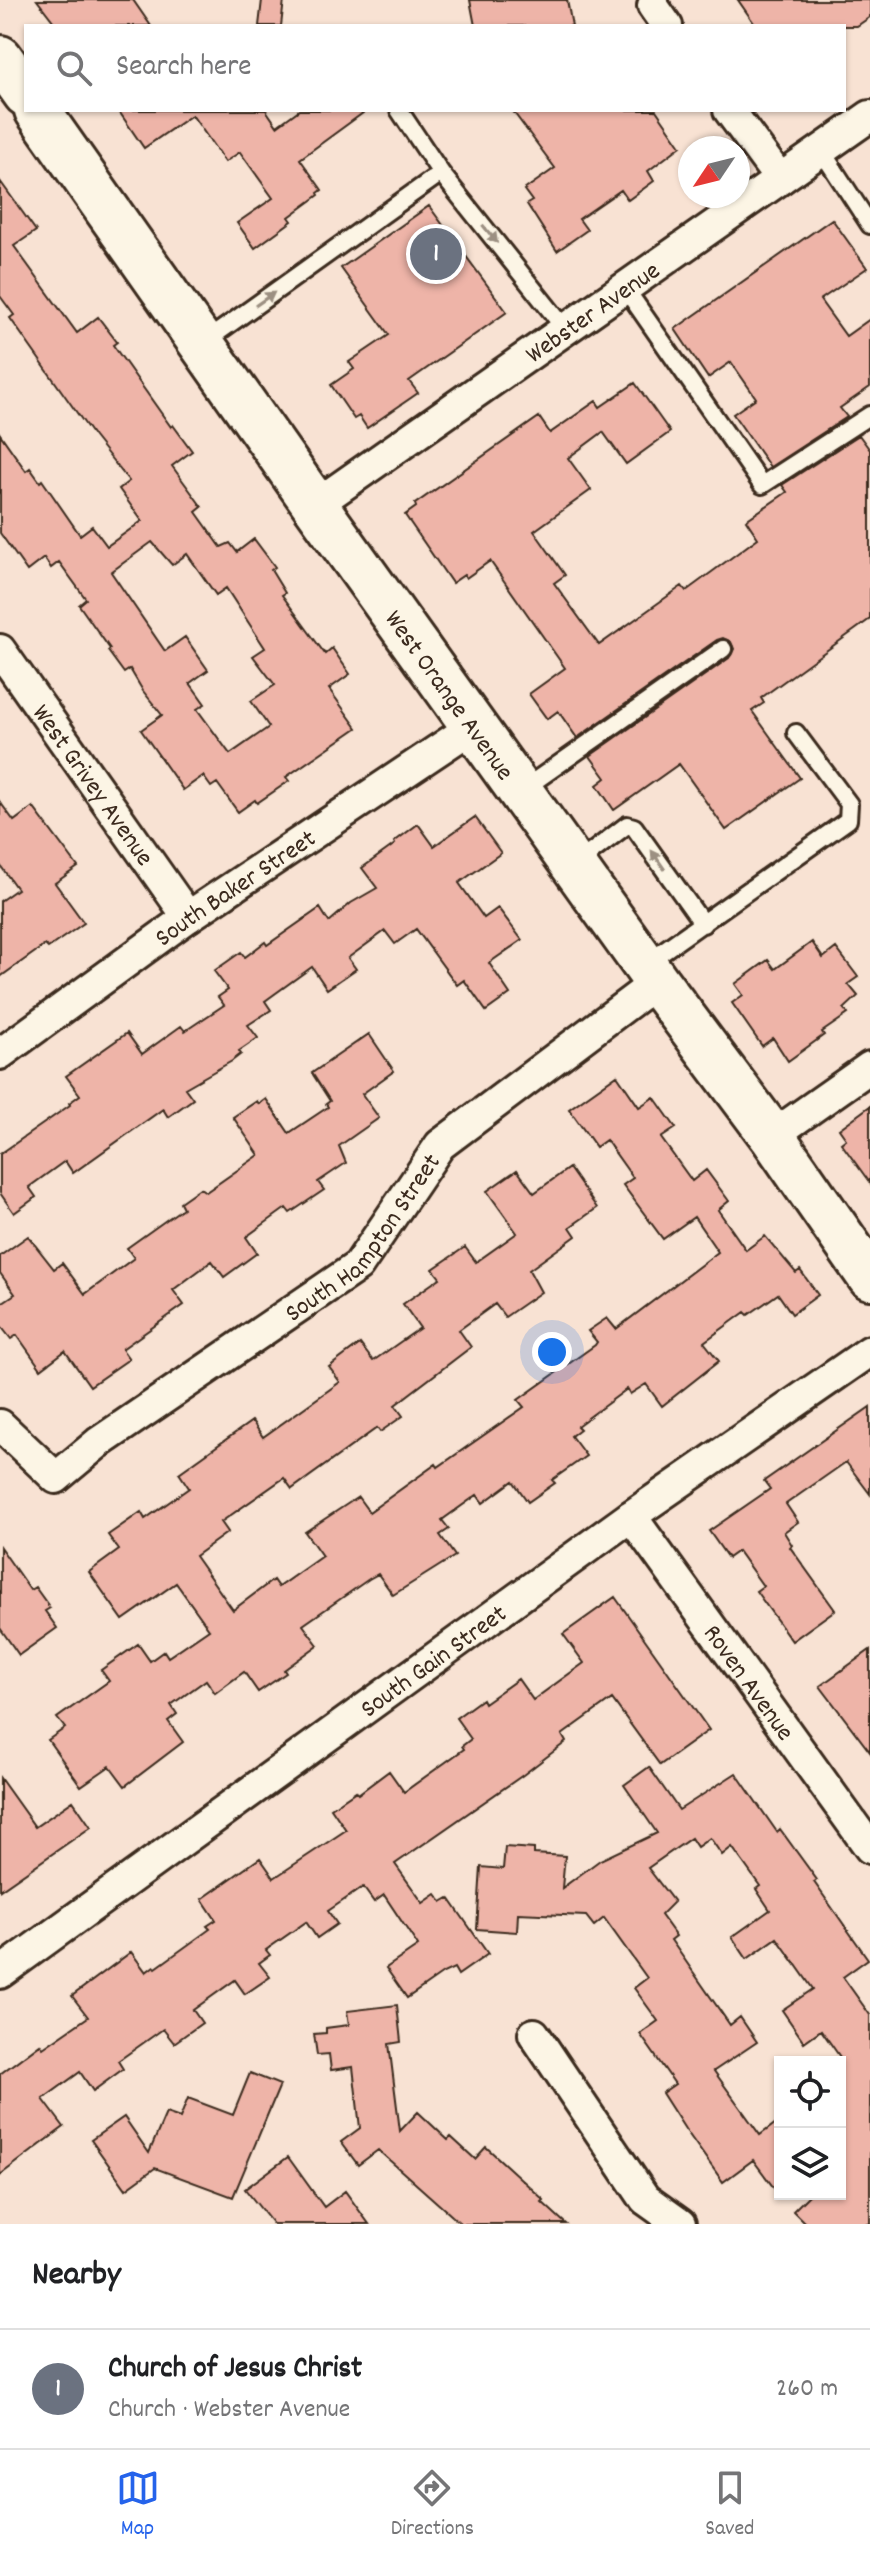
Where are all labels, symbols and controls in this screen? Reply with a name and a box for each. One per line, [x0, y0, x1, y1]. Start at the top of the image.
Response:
search box [24, 24, 846, 112]
icon: search [52, 46, 96, 90]
text: Search here [116, 47, 252, 90]
north arrow [678, 136, 750, 208]
pin: 1 [410, 224, 462, 284]
one-way arrow [481, 224, 497, 244]
street label: Webster Avenue [519, 254, 668, 374]
one-way arrow [254, 291, 275, 307]
street label: West Orange Avenue [374, 604, 522, 789]
street label: West Grivey Avenue [22, 698, 162, 875]
street label: South Baker Street [148, 822, 324, 957]
one-way arrow [650, 850, 666, 870]
street label: South Hampton Street [278, 1147, 451, 1333]
your location [532, 1332, 572, 1372]
street label: South Gain Street [354, 1597, 516, 1728]
street label: Roven Avenue [693, 1618, 802, 1749]
map controls [774, 2056, 846, 2200]
button: locate [774, 2056, 846, 2128]
button: layers [774, 2128, 846, 2200]
text: Nearby [32, 2252, 121, 2301]
text: Church of Jesus Christ [108, 2349, 362, 2392]
text: 1 [55, 2371, 61, 2408]
text: 260 m [776, 2371, 838, 2408]
text: Church · Webster Avenue [108, 2392, 350, 2429]
tab: Map [116, 2466, 160, 2545]
tab: Directions [391, 2466, 474, 2545]
tab: Saved [705, 2466, 754, 2545]

